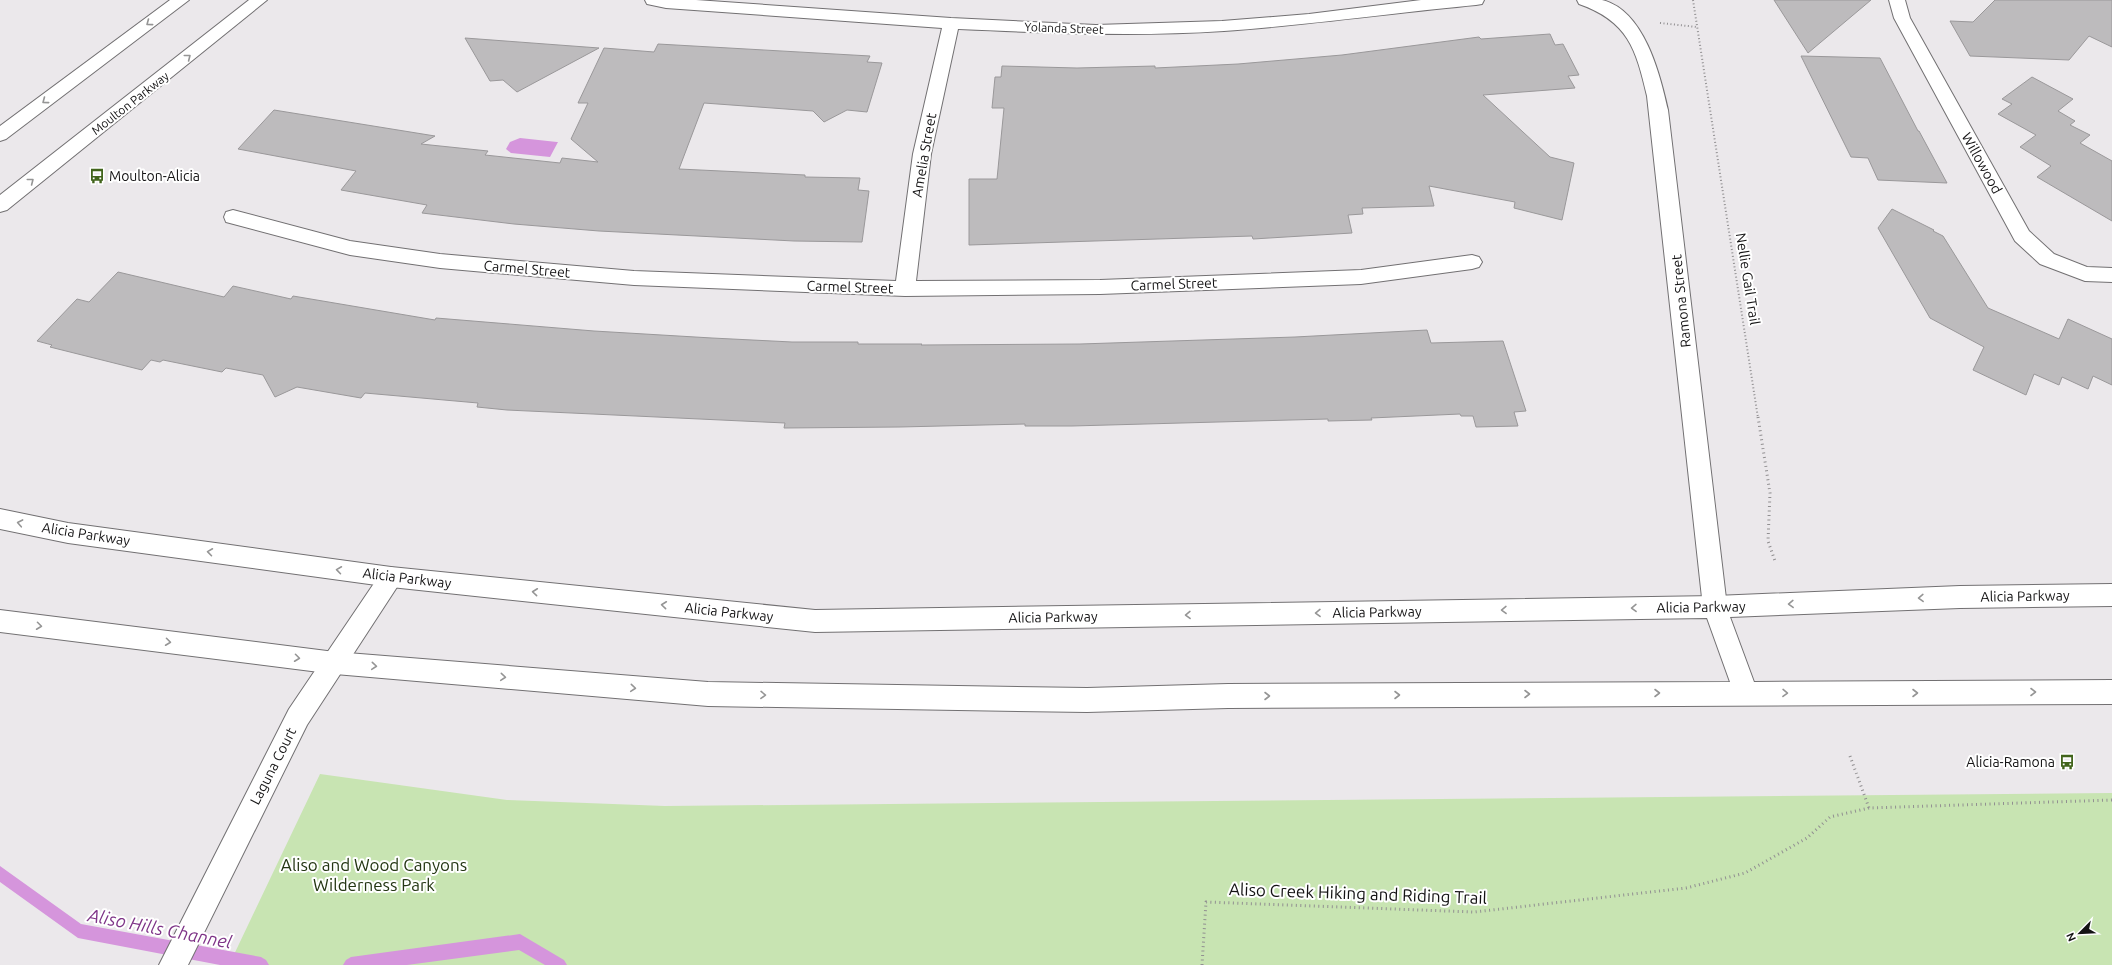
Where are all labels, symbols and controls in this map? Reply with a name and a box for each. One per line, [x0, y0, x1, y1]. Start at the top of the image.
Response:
one-way arrow [147, 18, 154, 25]
street label: Yolanda Street [1024, 20, 1104, 36]
one-way arrow [183, 55, 190, 62]
street label: Moulton Parkway [89, 69, 171, 137]
one-way arrow [43, 96, 50, 103]
street label: Amelia Street [909, 111, 939, 198]
street label: Willowood [1959, 130, 2005, 196]
bus stop icon: Moulton-Alicia [88, 167, 106, 185]
place label: Moulton-Alicia [109, 168, 200, 184]
one-way arrow [26, 179, 33, 186]
street label: Nellie Gail Trail [1733, 232, 1763, 327]
street label: Ramona Street [1668, 253, 1694, 348]
street label: Carmel Street [483, 257, 571, 281]
street label: Carmel Street [1130, 274, 1218, 294]
street label: Carmel Street [806, 277, 894, 297]
street label: Alicia Parkway [41, 519, 131, 549]
one-way arrow [17, 520, 23, 528]
one-way arrow [207, 548, 213, 557]
street label: Alicia Parkway [362, 565, 452, 591]
one-way arrow [336, 566, 342, 575]
one-way arrow [532, 587, 538, 596]
street label: Alicia Parkway [1980, 587, 2070, 605]
one-way arrow [1918, 594, 1924, 603]
street label: Alicia Parkway [1656, 598, 1746, 616]
street label: Alicia Parkway [684, 599, 774, 625]
one-way arrow [1788, 600, 1794, 608]
one-way arrow [661, 601, 667, 610]
street label: Alicia Parkway [1332, 603, 1422, 621]
one-way arrow [1631, 604, 1637, 612]
one-way arrow [1501, 606, 1507, 614]
street label: Alicia Parkway [1008, 608, 1098, 626]
one-way arrow [1315, 609, 1321, 617]
one-way arrow [1185, 611, 1191, 619]
one-way arrow [36, 621, 42, 630]
one-way arrow [165, 637, 171, 646]
one-way arrow [294, 653, 300, 662]
one-way arrow [371, 662, 377, 671]
one-way arrow [500, 673, 506, 682]
one-way arrow [630, 683, 636, 692]
one-way arrow [2030, 688, 2036, 696]
one-way arrow [1654, 689, 1660, 697]
one-way arrow [1782, 689, 1788, 697]
one-way arrow [1912, 689, 1918, 697]
one-way arrow [1524, 690, 1530, 698]
one-way arrow [760, 691, 766, 699]
one-way arrow [1394, 691, 1400, 699]
one-way arrow [1264, 692, 1270, 700]
street label: Laguna Court [247, 724, 299, 807]
bus stop icon: Alicia-Ramona [2058, 753, 2076, 771]
place label: Alicia-Ramona [1966, 754, 2055, 770]
park label: Aliso and Wood Canyons Wilderness Park [281, 855, 467, 894]
street label: Aliso Creek Hiking and Riding Trail [1229, 879, 1487, 907]
water label: Aliso Hills Channel [85, 904, 234, 952]
north arrow [2060, 913, 2100, 953]
text: N [2064, 931, 2078, 943]

